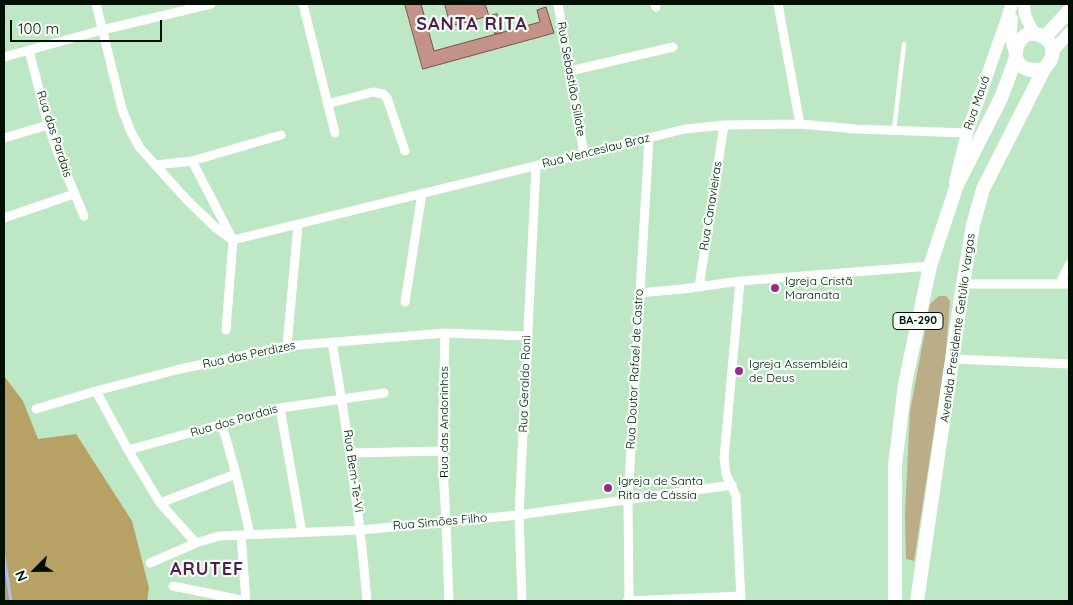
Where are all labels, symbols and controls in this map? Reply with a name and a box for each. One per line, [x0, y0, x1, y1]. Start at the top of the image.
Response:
scale bar [12, 10, 165, 42]
district label: SANTA RITA [415, 14, 529, 36]
text: 100 m [18, 19, 59, 38]
street label: Rua Sebastião Sillote [554, 21, 588, 137]
street label: Rua Mauá [961, 74, 993, 132]
street label: Rua das Pardais [33, 89, 75, 179]
street label: Rua Venceslau Braz [541, 131, 651, 171]
street label: Rua Canavieiras [697, 160, 725, 252]
street label: Avenida Presidente Getúlio Vargas [938, 232, 978, 424]
place label: Igreja Cristã Maranata [785, 274, 852, 302]
marker: Igreja Cristã Maranata [769, 282, 781, 294]
street label: Rua Doutor Rafael de Castro [624, 288, 646, 450]
road number: BA-290 [893, 312, 943, 330]
street label: Rua Geraldo Roni [516, 335, 534, 433]
street label: Rua das Perdizes [201, 338, 297, 372]
place label: Igreja Assembléia de Deus [749, 357, 848, 385]
marker: Igreja Assembléia de Deus [733, 365, 745, 377]
street label: Rua das Andorinhas [437, 366, 451, 478]
street label: Rua dos Pardais [189, 402, 279, 440]
street label: Rua Bem-Te-Vi [340, 429, 366, 513]
place label: Igreja de Santa Rita de Cássia [618, 474, 703, 502]
marker: Igreja de Santa Rita de Cássia [602, 482, 614, 494]
street label: Rua Simões Filho [392, 511, 488, 533]
north arrow [10, 545, 60, 595]
district label: ARUTEF [169, 559, 245, 581]
text: N [11, 568, 31, 584]

